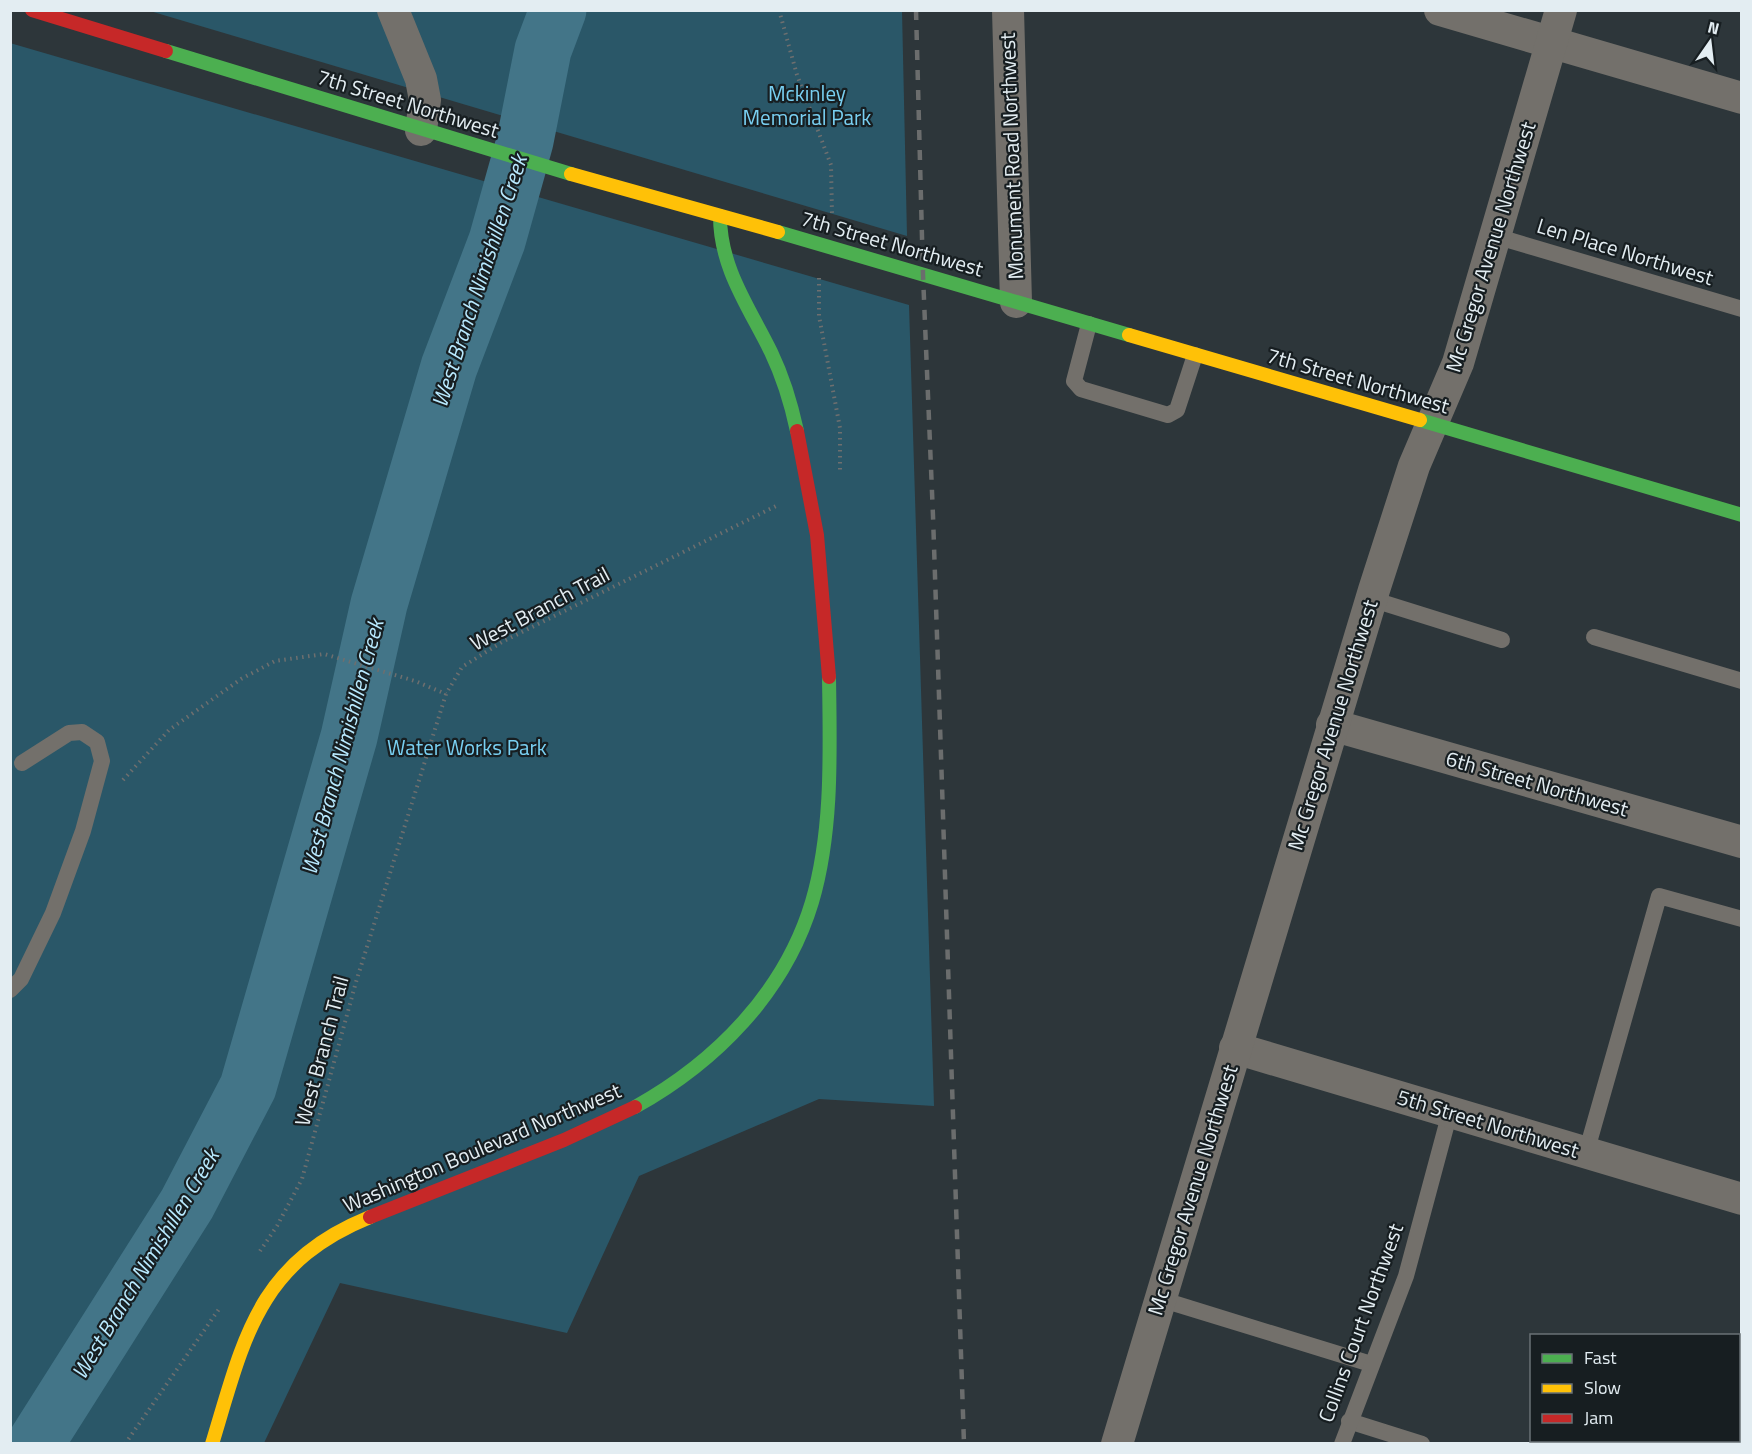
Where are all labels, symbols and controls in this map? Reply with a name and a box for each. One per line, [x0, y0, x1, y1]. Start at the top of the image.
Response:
north arrow [1680, 12, 1740, 72]
text: N [1705, 14, 1722, 40]
street label: Monument Road Northwest [991, 31, 1031, 280]
street label: 7th Street Northwest [314, 60, 504, 146]
park label: Mckinley Memorial Park [743, 77, 871, 133]
street label: Mc Gregor Avenue Northwest [1437, 117, 1544, 376]
water label: West Branch Nimishillen Creek [422, 148, 537, 412]
street label: 7th Street Northwest [797, 202, 988, 285]
street label: Len Place Northwest [1533, 209, 1718, 293]
street label: 7th Street Northwest [1263, 339, 1454, 422]
street label: West Branch Trail [464, 558, 615, 658]
street label: Mc Gregor Avenue Northwest [1279, 595, 1386, 854]
water label: West Branch Nimishillen Creek [291, 613, 393, 879]
park label: Water Works Park [387, 731, 547, 763]
street label: 6th Street Northwest [1442, 742, 1633, 825]
street label: West Branch Trail [286, 972, 356, 1129]
street label: Mc Gregor Avenue Northwest [1139, 1060, 1246, 1319]
street label: Washington Boulevard Northwest [338, 1074, 626, 1220]
street label: 5th Street Northwest [1394, 1080, 1584, 1166]
water label: West Branch Nimishillen Creek [63, 1140, 229, 1386]
street label: Collins Court Northwest [1309, 1218, 1411, 1427]
legend [1530, 1334, 1740, 1442]
text: Fast [1584, 1344, 1617, 1371]
text: Slow [1584, 1374, 1621, 1401]
text: Jam [1584, 1404, 1613, 1431]

